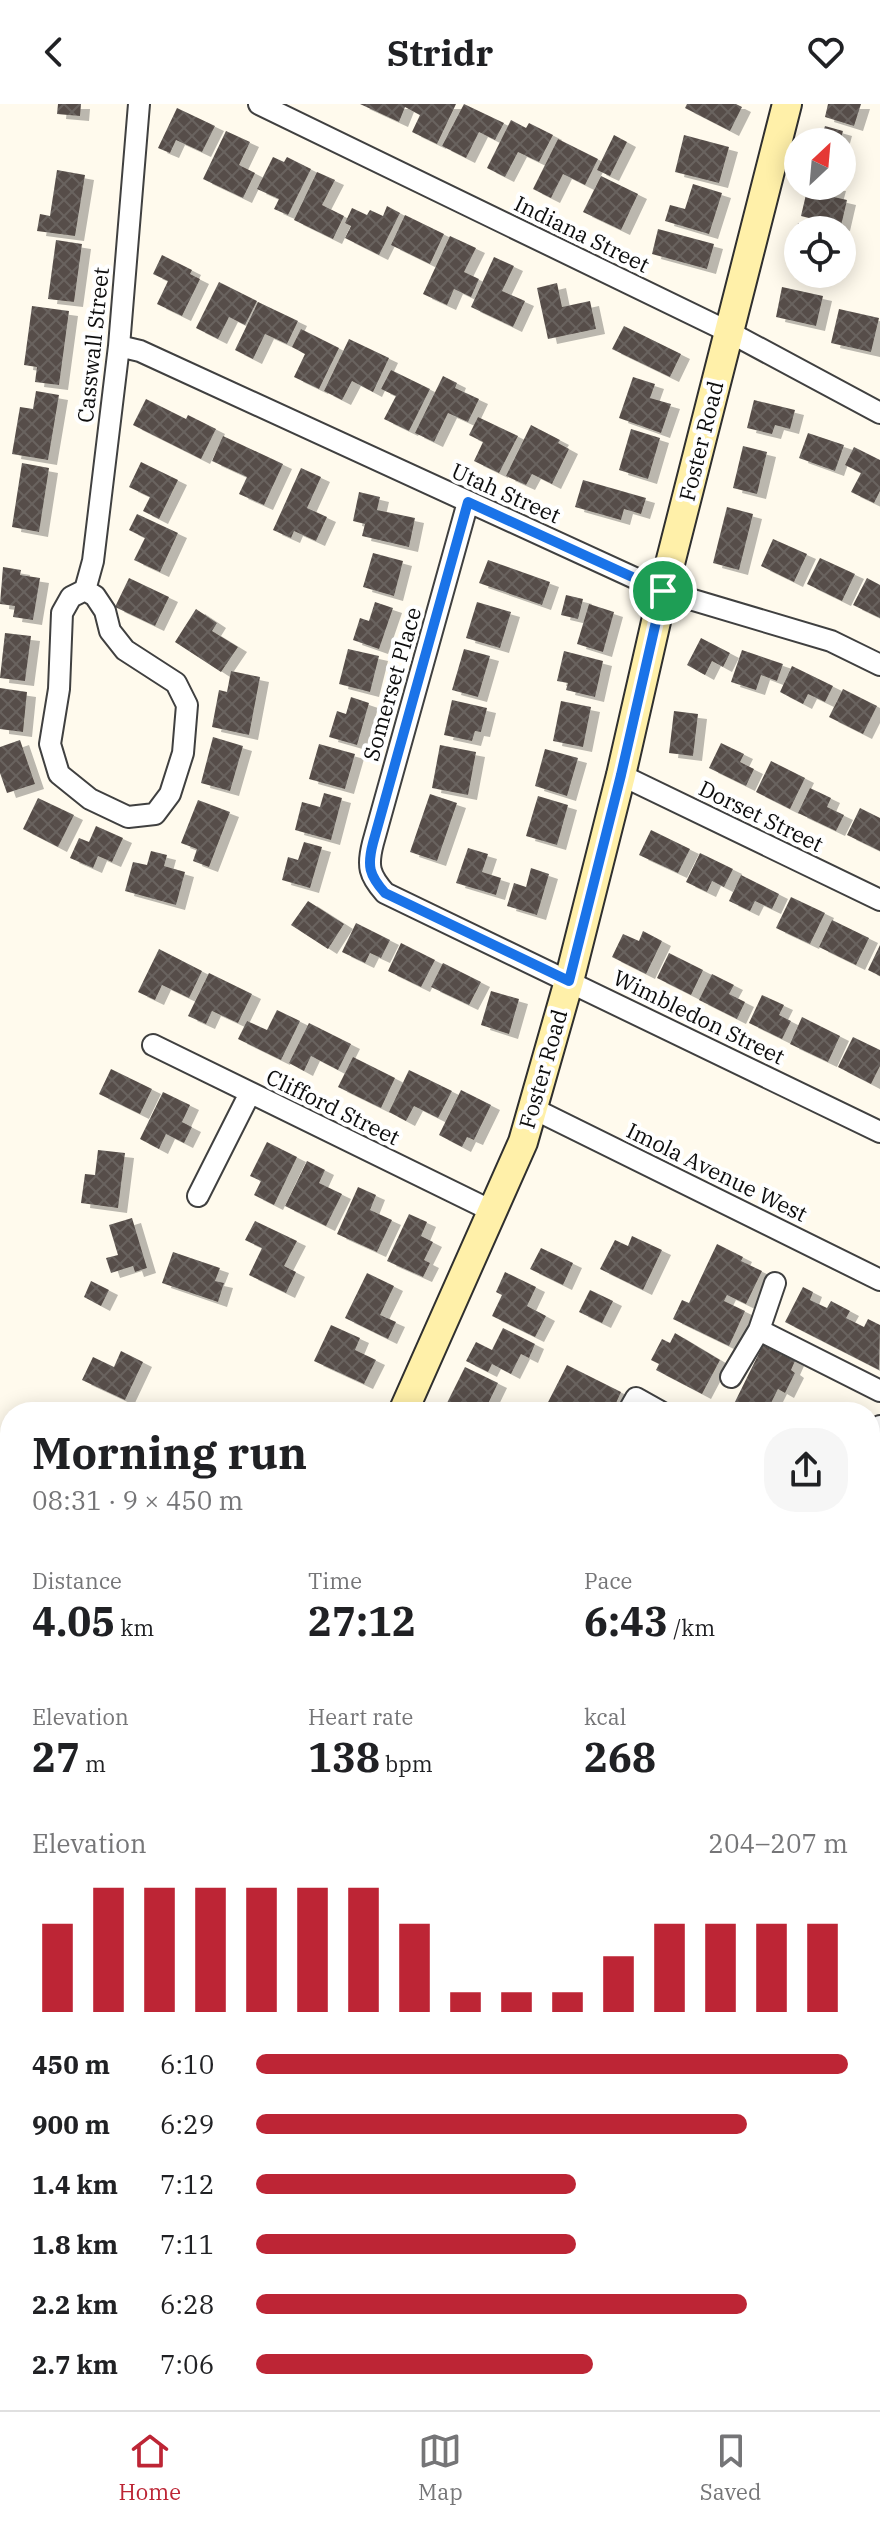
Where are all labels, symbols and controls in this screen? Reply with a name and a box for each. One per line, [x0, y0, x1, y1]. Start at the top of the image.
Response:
text: Stridr [387, 29, 493, 76]
icon: back [32, 30, 76, 74]
icon: heart [804, 30, 848, 74]
north arrow [784, 128, 856, 200]
map controls [784, 128, 856, 288]
street label: Indiana Street [510, 188, 655, 279]
button: locate [784, 216, 856, 288]
street label: Casswall Street [70, 265, 115, 424]
street label: Foster Road [672, 378, 729, 504]
street label: Utah Street [447, 456, 566, 530]
pin [629, 557, 697, 625]
icon: arrive [641, 569, 685, 613]
street label: Somerset Place [356, 604, 427, 764]
street label: Dorset Street [694, 773, 828, 858]
street label: Wimbledon Street [609, 962, 790, 1071]
street label: Foster Road [512, 1006, 573, 1132]
street label: Clifford Street [262, 1062, 405, 1151]
street label: Imola Avenue West [622, 1115, 813, 1228]
text: Morning run [32, 1424, 307, 1481]
button: share [764, 1428, 848, 1512]
text: 08:31 · 9 × 450 m [32, 1483, 243, 1517]
text: Distance [32, 1566, 122, 1595]
text: Time [308, 1566, 362, 1595]
text: Pace [584, 1566, 632, 1595]
text: 4.05 [32, 1595, 115, 1647]
text: 27:12 [308, 1595, 416, 1647]
text: 6:43 [584, 1595, 668, 1647]
text: km [115, 1613, 154, 1642]
text: /km [668, 1613, 715, 1642]
text: Elevation [32, 1702, 129, 1731]
text: Heart rate [308, 1702, 413, 1731]
text: kcal [584, 1702, 626, 1731]
text: 27 [32, 1731, 80, 1783]
text: 138 [308, 1731, 380, 1783]
text: 268 [584, 1731, 656, 1783]
text: m [80, 1749, 106, 1778]
text: bpm [380, 1749, 433, 1778]
text: Elevation [32, 1826, 147, 1860]
text: 204–207 m [708, 1826, 848, 1860]
text: 450 m [32, 2047, 110, 2081]
text: 6:10 [160, 2047, 214, 2081]
text: 900 m [32, 2107, 110, 2141]
text: 6:29 [160, 2107, 214, 2141]
text: 1.4 km [32, 2167, 118, 2201]
text: 7:12 [160, 2167, 214, 2201]
text: 1.8 km [32, 2227, 118, 2261]
text: 7:11 [160, 2227, 214, 2261]
text: 2.2 km [32, 2287, 118, 2321]
text: 6:28 [160, 2287, 214, 2321]
text: 2.7 km [32, 2347, 118, 2381]
text: 7:06 [160, 2347, 214, 2381]
tab: Home [119, 2429, 181, 2506]
tab: Map [418, 2429, 463, 2506]
tab: Saved [700, 2429, 761, 2506]

